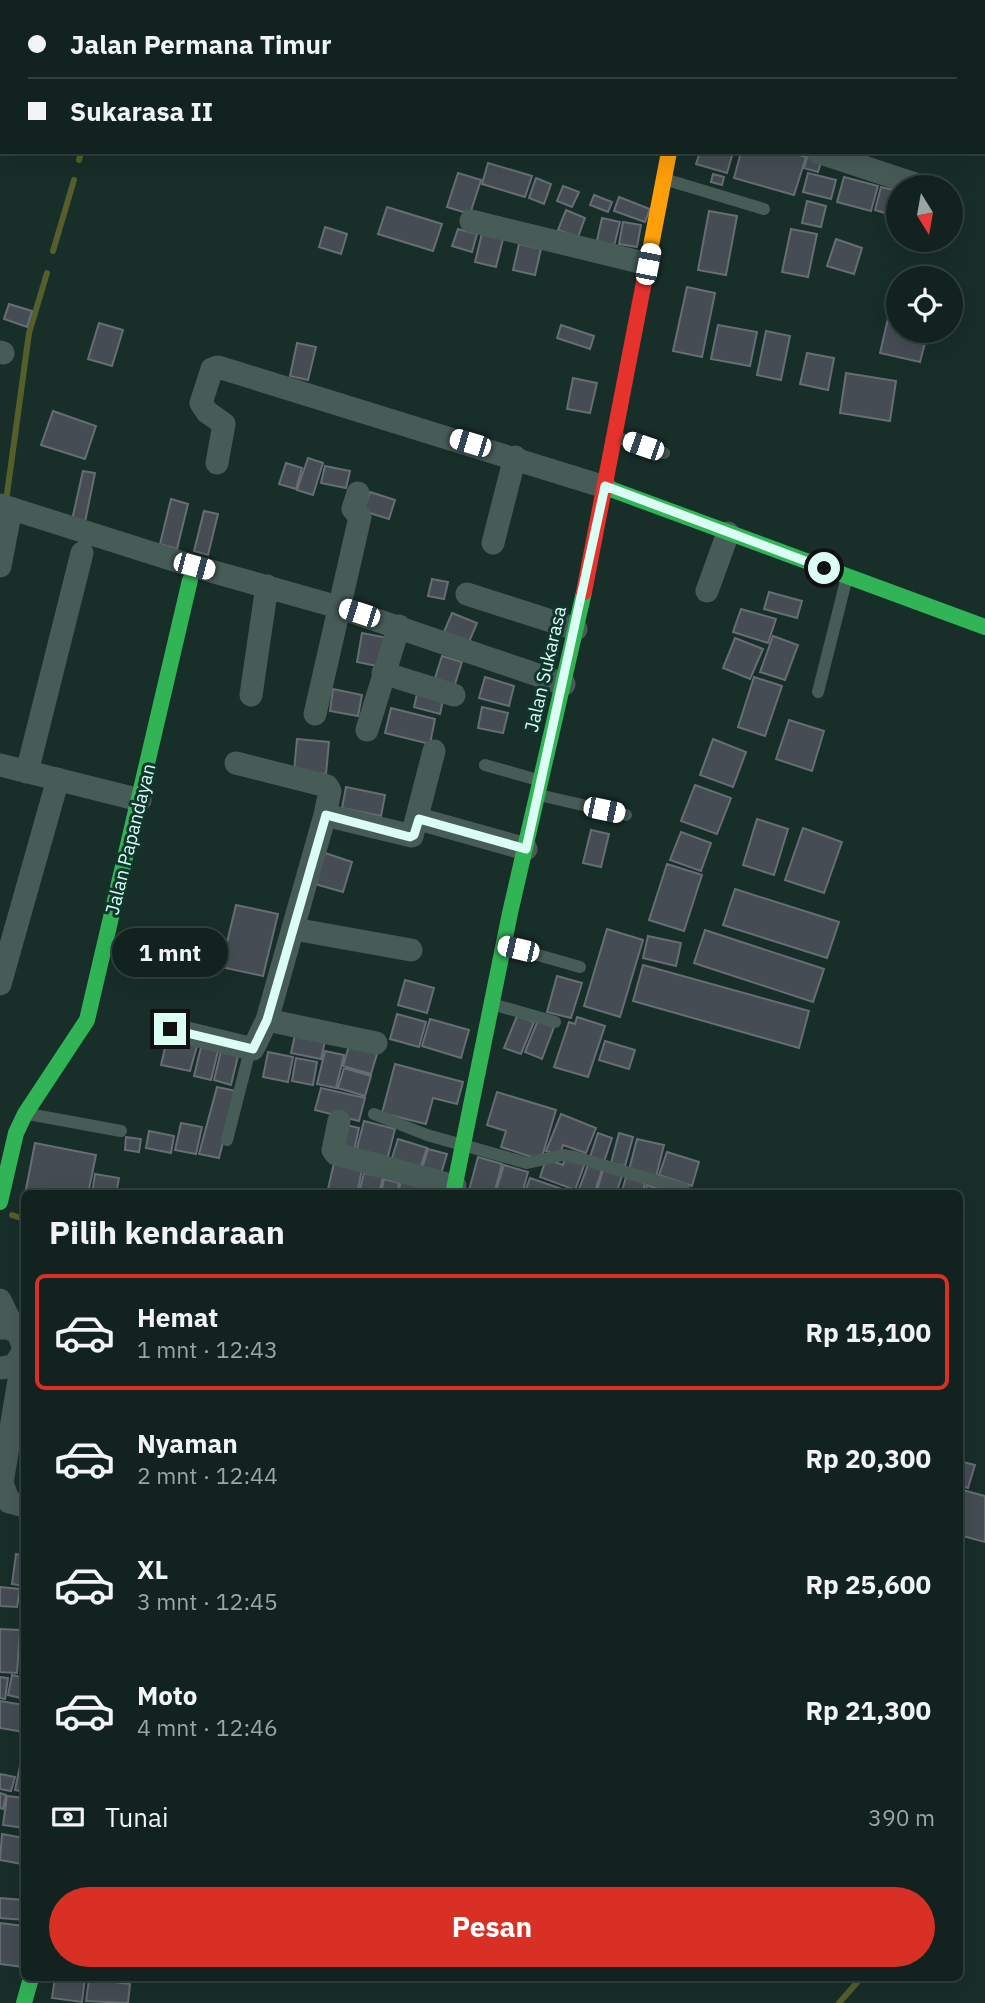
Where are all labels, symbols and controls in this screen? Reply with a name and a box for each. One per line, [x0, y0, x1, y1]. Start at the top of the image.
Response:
text: Jalan Permana Timur [70, 27, 332, 61]
text: Sukarasa II [70, 94, 213, 128]
north arrow [886, 175, 962, 252]
map controls [886, 175, 963, 343]
car [634, 241, 663, 287]
button: locate [886, 266, 963, 343]
car [447, 427, 494, 459]
car [620, 429, 667, 463]
car [171, 550, 218, 582]
route start [808, 552, 840, 584]
car [336, 597, 383, 629]
street label: Jalan Sukarasa [519, 604, 571, 734]
street label: Jalan Papandayan [100, 761, 160, 917]
car [582, 795, 627, 825]
callout: 1 mnt [112, 928, 228, 976]
car [496, 934, 541, 964]
text: 1 mnt [139, 937, 201, 967]
route end [154, 1013, 186, 1045]
text: Pilih kendaraan [49, 1211, 285, 1253]
text: Hemat [137, 1300, 218, 1334]
icon: car [53, 1301, 116, 1364]
text: Rp 15,100 [805, 1315, 931, 1349]
text: 1 mnt · 12:43 [137, 1334, 278, 1364]
text: Nyaman [137, 1426, 238, 1460]
icon: car [53, 1427, 116, 1490]
text: Rp 20,300 [805, 1441, 931, 1475]
text: 2 mnt · 12:44 [137, 1460, 278, 1490]
text: XL [137, 1552, 168, 1586]
icon: car [53, 1553, 116, 1616]
text: Rp 25,600 [805, 1567, 931, 1601]
text: 3 mnt · 12:45 [137, 1586, 278, 1616]
text: Moto [137, 1678, 197, 1712]
icon: car [53, 1679, 116, 1742]
text: Rp 21,300 [805, 1693, 931, 1727]
text: 4 mnt · 12:46 [137, 1712, 278, 1742]
icon: cash [49, 1798, 87, 1836]
text: Tunai [105, 1800, 169, 1834]
text: 390 m [868, 1802, 935, 1832]
button: Pesan [49, 1887, 935, 1967]

